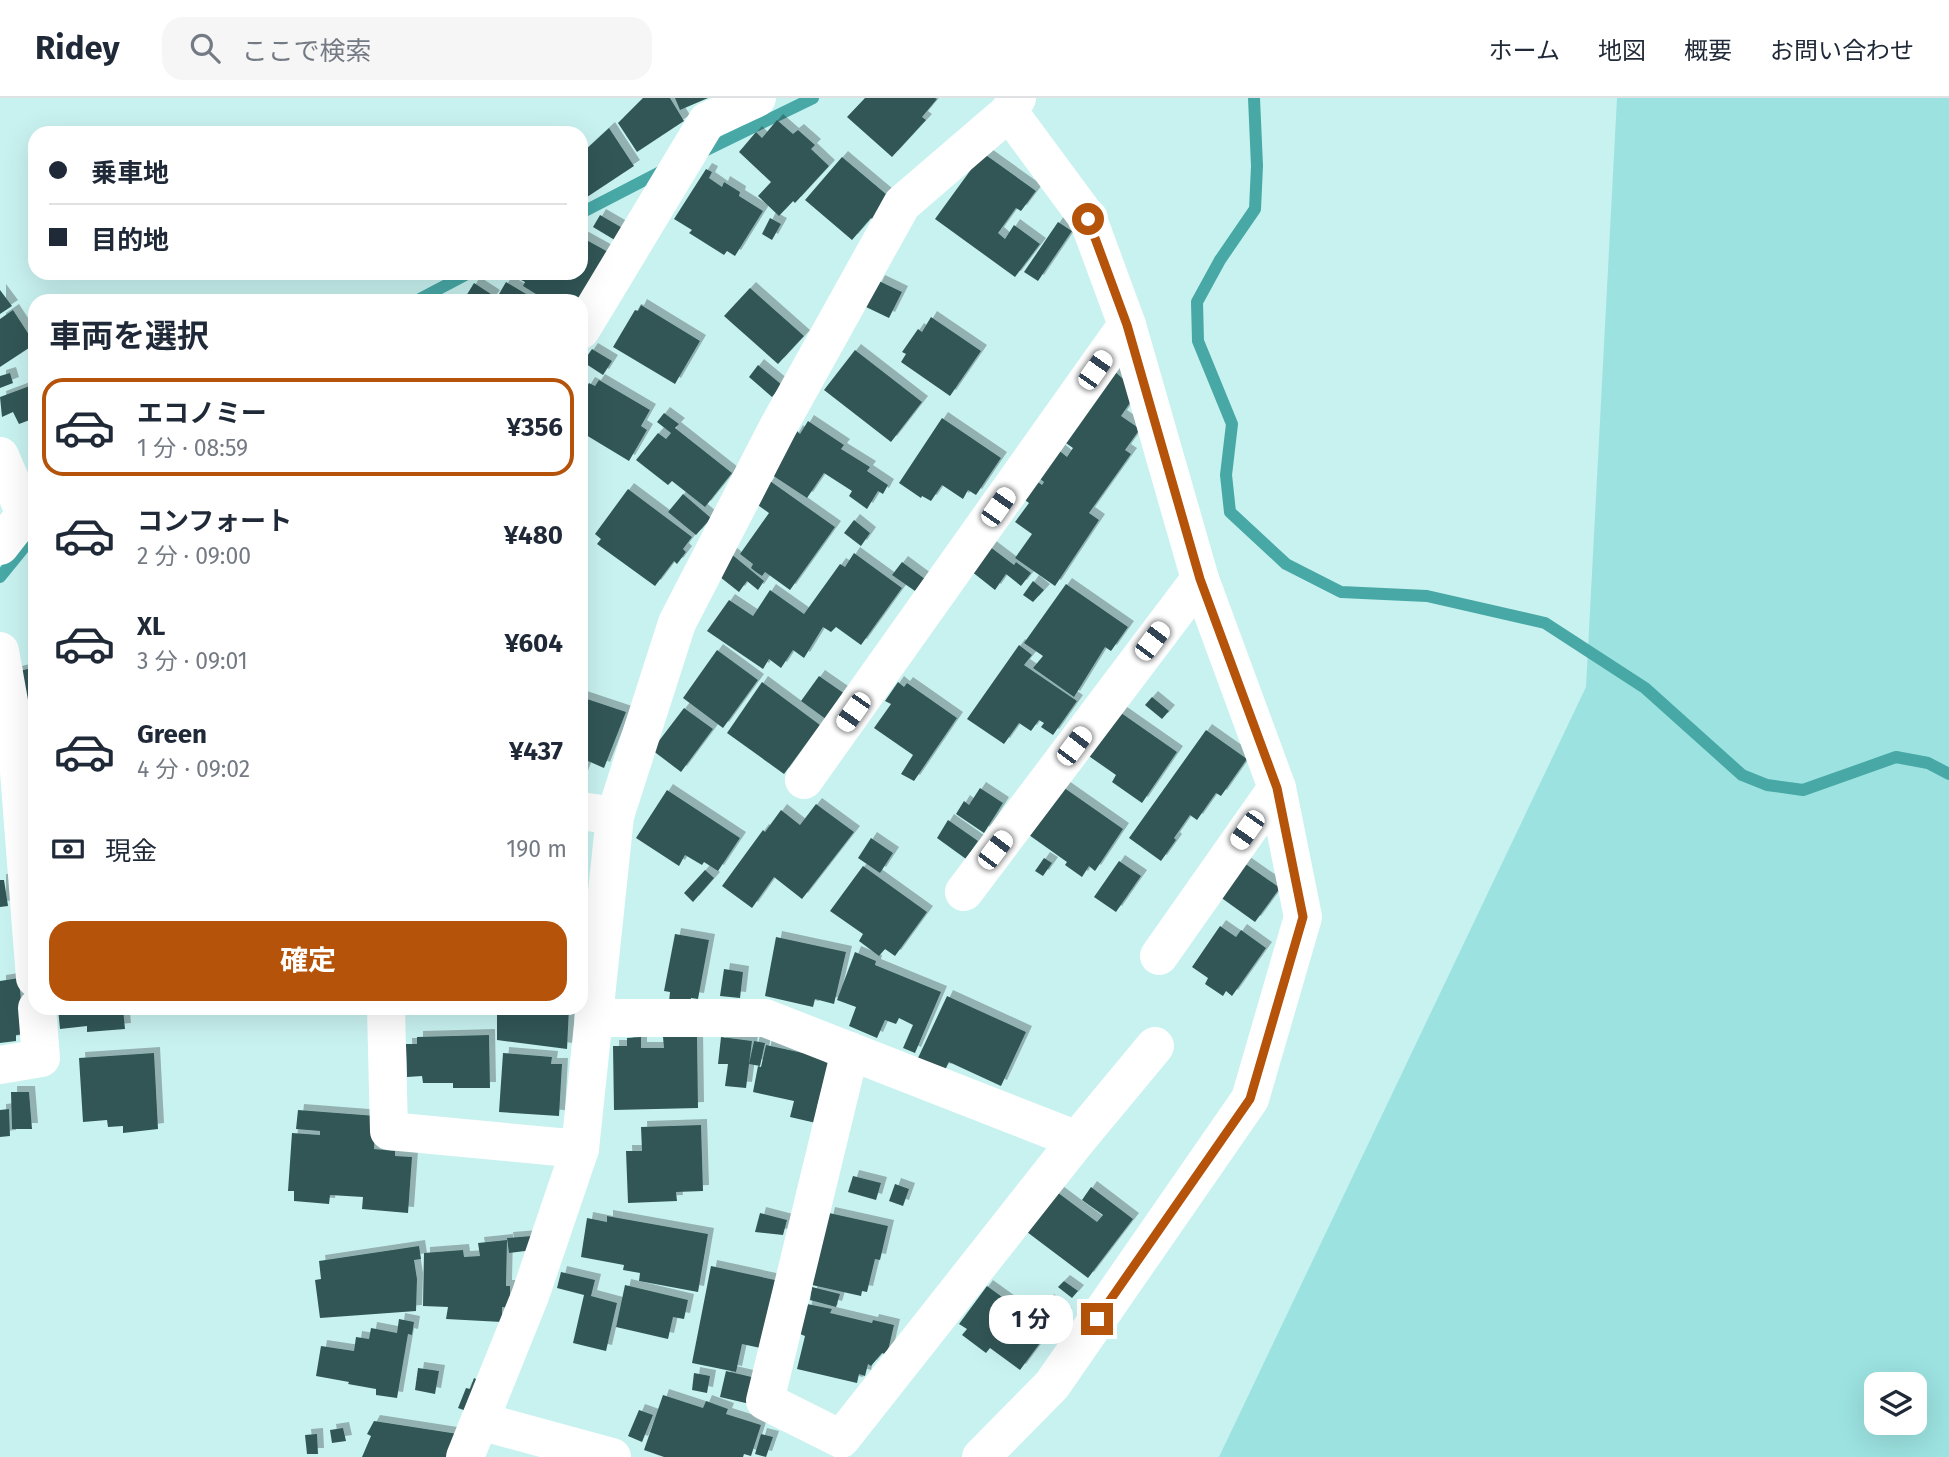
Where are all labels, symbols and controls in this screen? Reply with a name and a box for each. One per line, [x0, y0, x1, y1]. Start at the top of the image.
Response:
search box [162, 17, 652, 80]
text: Ridey [35, 28, 120, 68]
icon: search [186, 29, 224, 67]
text: ここで検索 [242, 36, 372, 67]
text: ホーム [1489, 37, 1560, 65]
text: 地図 [1598, 37, 1646, 65]
text: 概要 [1684, 37, 1732, 65]
text: お問い合わせ [1770, 37, 1914, 65]
text: 乗車地 [91, 158, 169, 189]
route start [1072, 203, 1104, 235]
text: 目的地 [91, 225, 169, 256]
text: 車両を選択 [49, 317, 209, 355]
car [1075, 347, 1116, 393]
icon: car [53, 396, 116, 459]
text: エコノミー [137, 398, 267, 429]
text: ¥356 [507, 412, 563, 443]
text: 1 分 · 08:59 [137, 434, 248, 462]
car [978, 484, 1019, 530]
icon: car [53, 504, 116, 567]
text: コンフォート [137, 506, 292, 537]
text: ¥480 [504, 520, 563, 551]
text: 2 分 · 09:00 [137, 542, 251, 570]
text: XL [137, 611, 165, 642]
icon: car [53, 612, 116, 675]
car [1131, 618, 1174, 664]
text: ¥604 [504, 628, 563, 659]
text: 3 分 · 09:01 [137, 647, 248, 675]
car [833, 689, 874, 735]
text: Green [137, 719, 207, 750]
icon: car [53, 720, 116, 783]
car [1053, 723, 1096, 769]
text: ¥437 [509, 736, 563, 767]
text: 4 分 · 09:02 [137, 755, 250, 783]
car [1227, 807, 1268, 853]
car [974, 827, 1017, 873]
icon: cash [49, 830, 87, 868]
text: 190 m [506, 835, 567, 863]
text: 現金 [105, 836, 157, 867]
button: 確定 [49, 921, 567, 1001]
callout: 1 分 [988, 1294, 1072, 1344]
route end [1081, 1303, 1113, 1335]
text: 1 分 [1011, 1305, 1051, 1333]
map controls [1864, 1372, 1927, 1435]
button: layers [1864, 1372, 1927, 1435]

